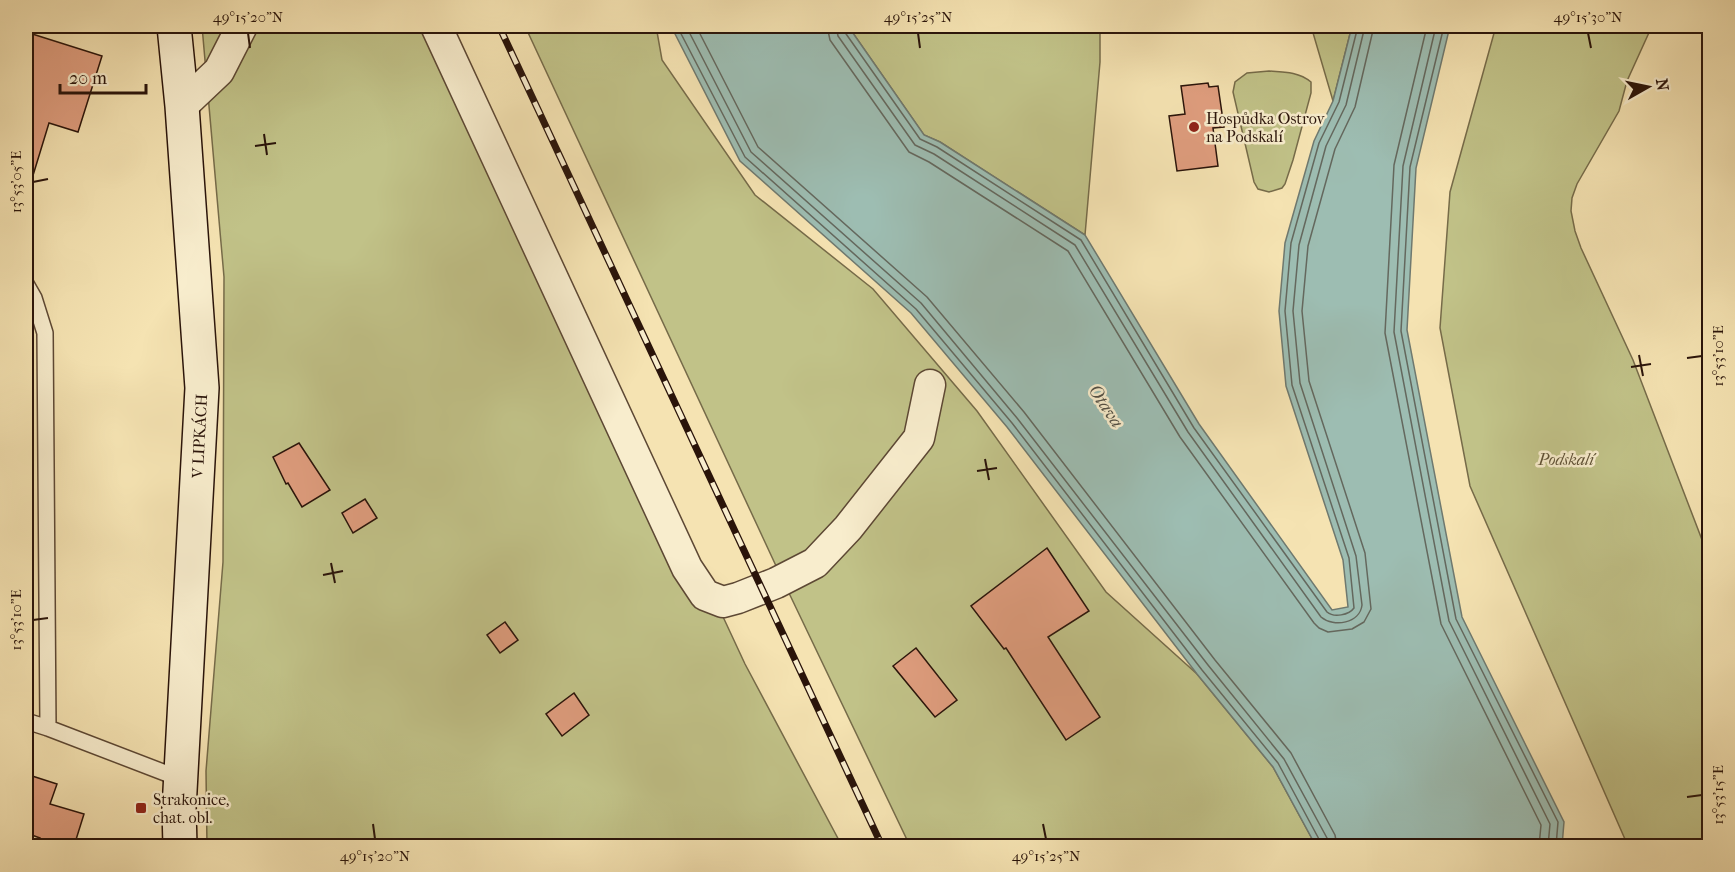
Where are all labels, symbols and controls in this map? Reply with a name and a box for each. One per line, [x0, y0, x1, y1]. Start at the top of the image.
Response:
text: 49°15'20"N [213, 8, 284, 26]
text: 49°15'25"N [884, 8, 953, 26]
text: 49°15'30"N [1554, 8, 1623, 26]
scale bar [60, 57, 146, 95]
north arrow [1618, 57, 1678, 117]
text: 20 m [69, 68, 107, 89]
text: N [1652, 77, 1673, 93]
place label: Hospůdka Ostrov na Podskalí [1206, 109, 1326, 146]
marker: Hospůdka Ostrov na Podskalí [1187, 120, 1201, 134]
text: 13°53'05"E [7, 151, 25, 213]
text: 13°53'10"E [1709, 325, 1727, 387]
water label: Otava [1084, 381, 1128, 432]
street label: V LIPKÁCH [187, 393, 211, 480]
park label: Podskalí [1537, 450, 1597, 469]
text: 13°53'10"E [7, 589, 25, 651]
text: 13°53'15"E [1709, 765, 1727, 825]
place label: Strakonice, chat. obl. [153, 790, 229, 827]
marker: Strakonice, chat. obl. [134, 801, 148, 815]
text: 49°15'20"N [340, 847, 411, 865]
text: 49°15'25"N [1012, 847, 1081, 865]

